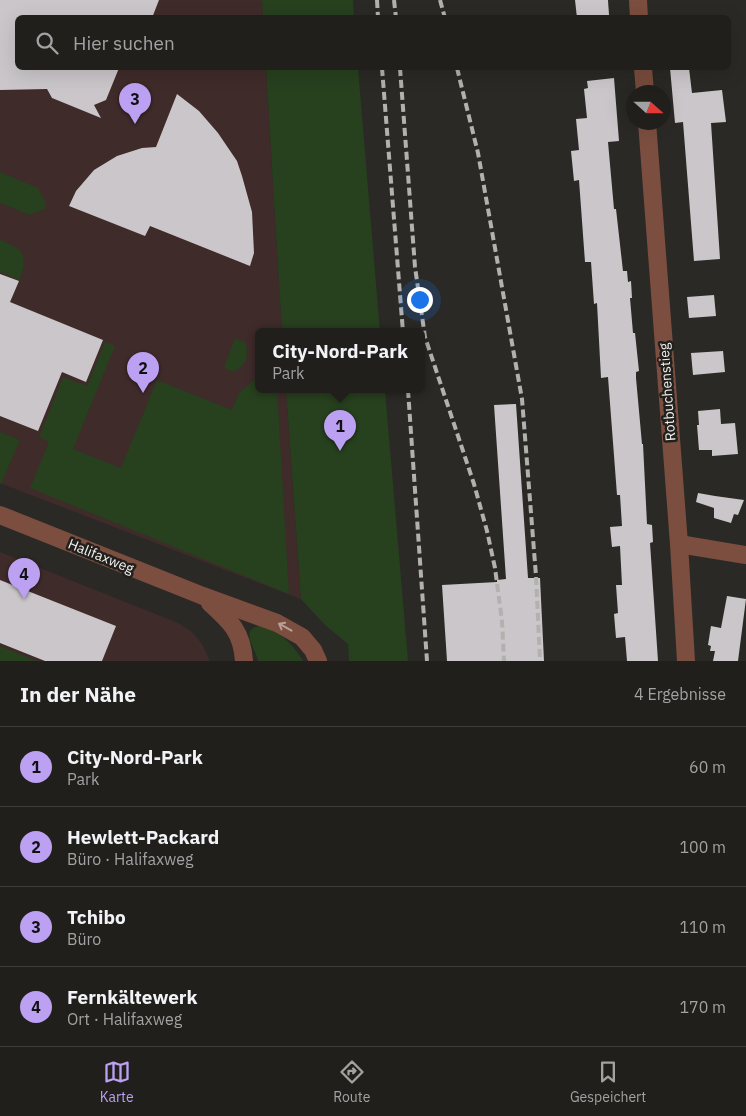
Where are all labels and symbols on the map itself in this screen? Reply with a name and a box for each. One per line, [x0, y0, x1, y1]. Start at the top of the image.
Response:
pin: 3 [119, 83, 151, 124]
north arrow [626, 85, 671, 130]
your location [407, 287, 433, 313]
street label: Rotbuchenstieg [655, 342, 679, 442]
pin: 2 [127, 352, 159, 393]
pin: 1 [324, 410, 356, 451]
street label: Halifaxweg [65, 535, 137, 578]
pin: 4 [8, 558, 40, 599]
one-way arrow [278, 622, 293, 631]

